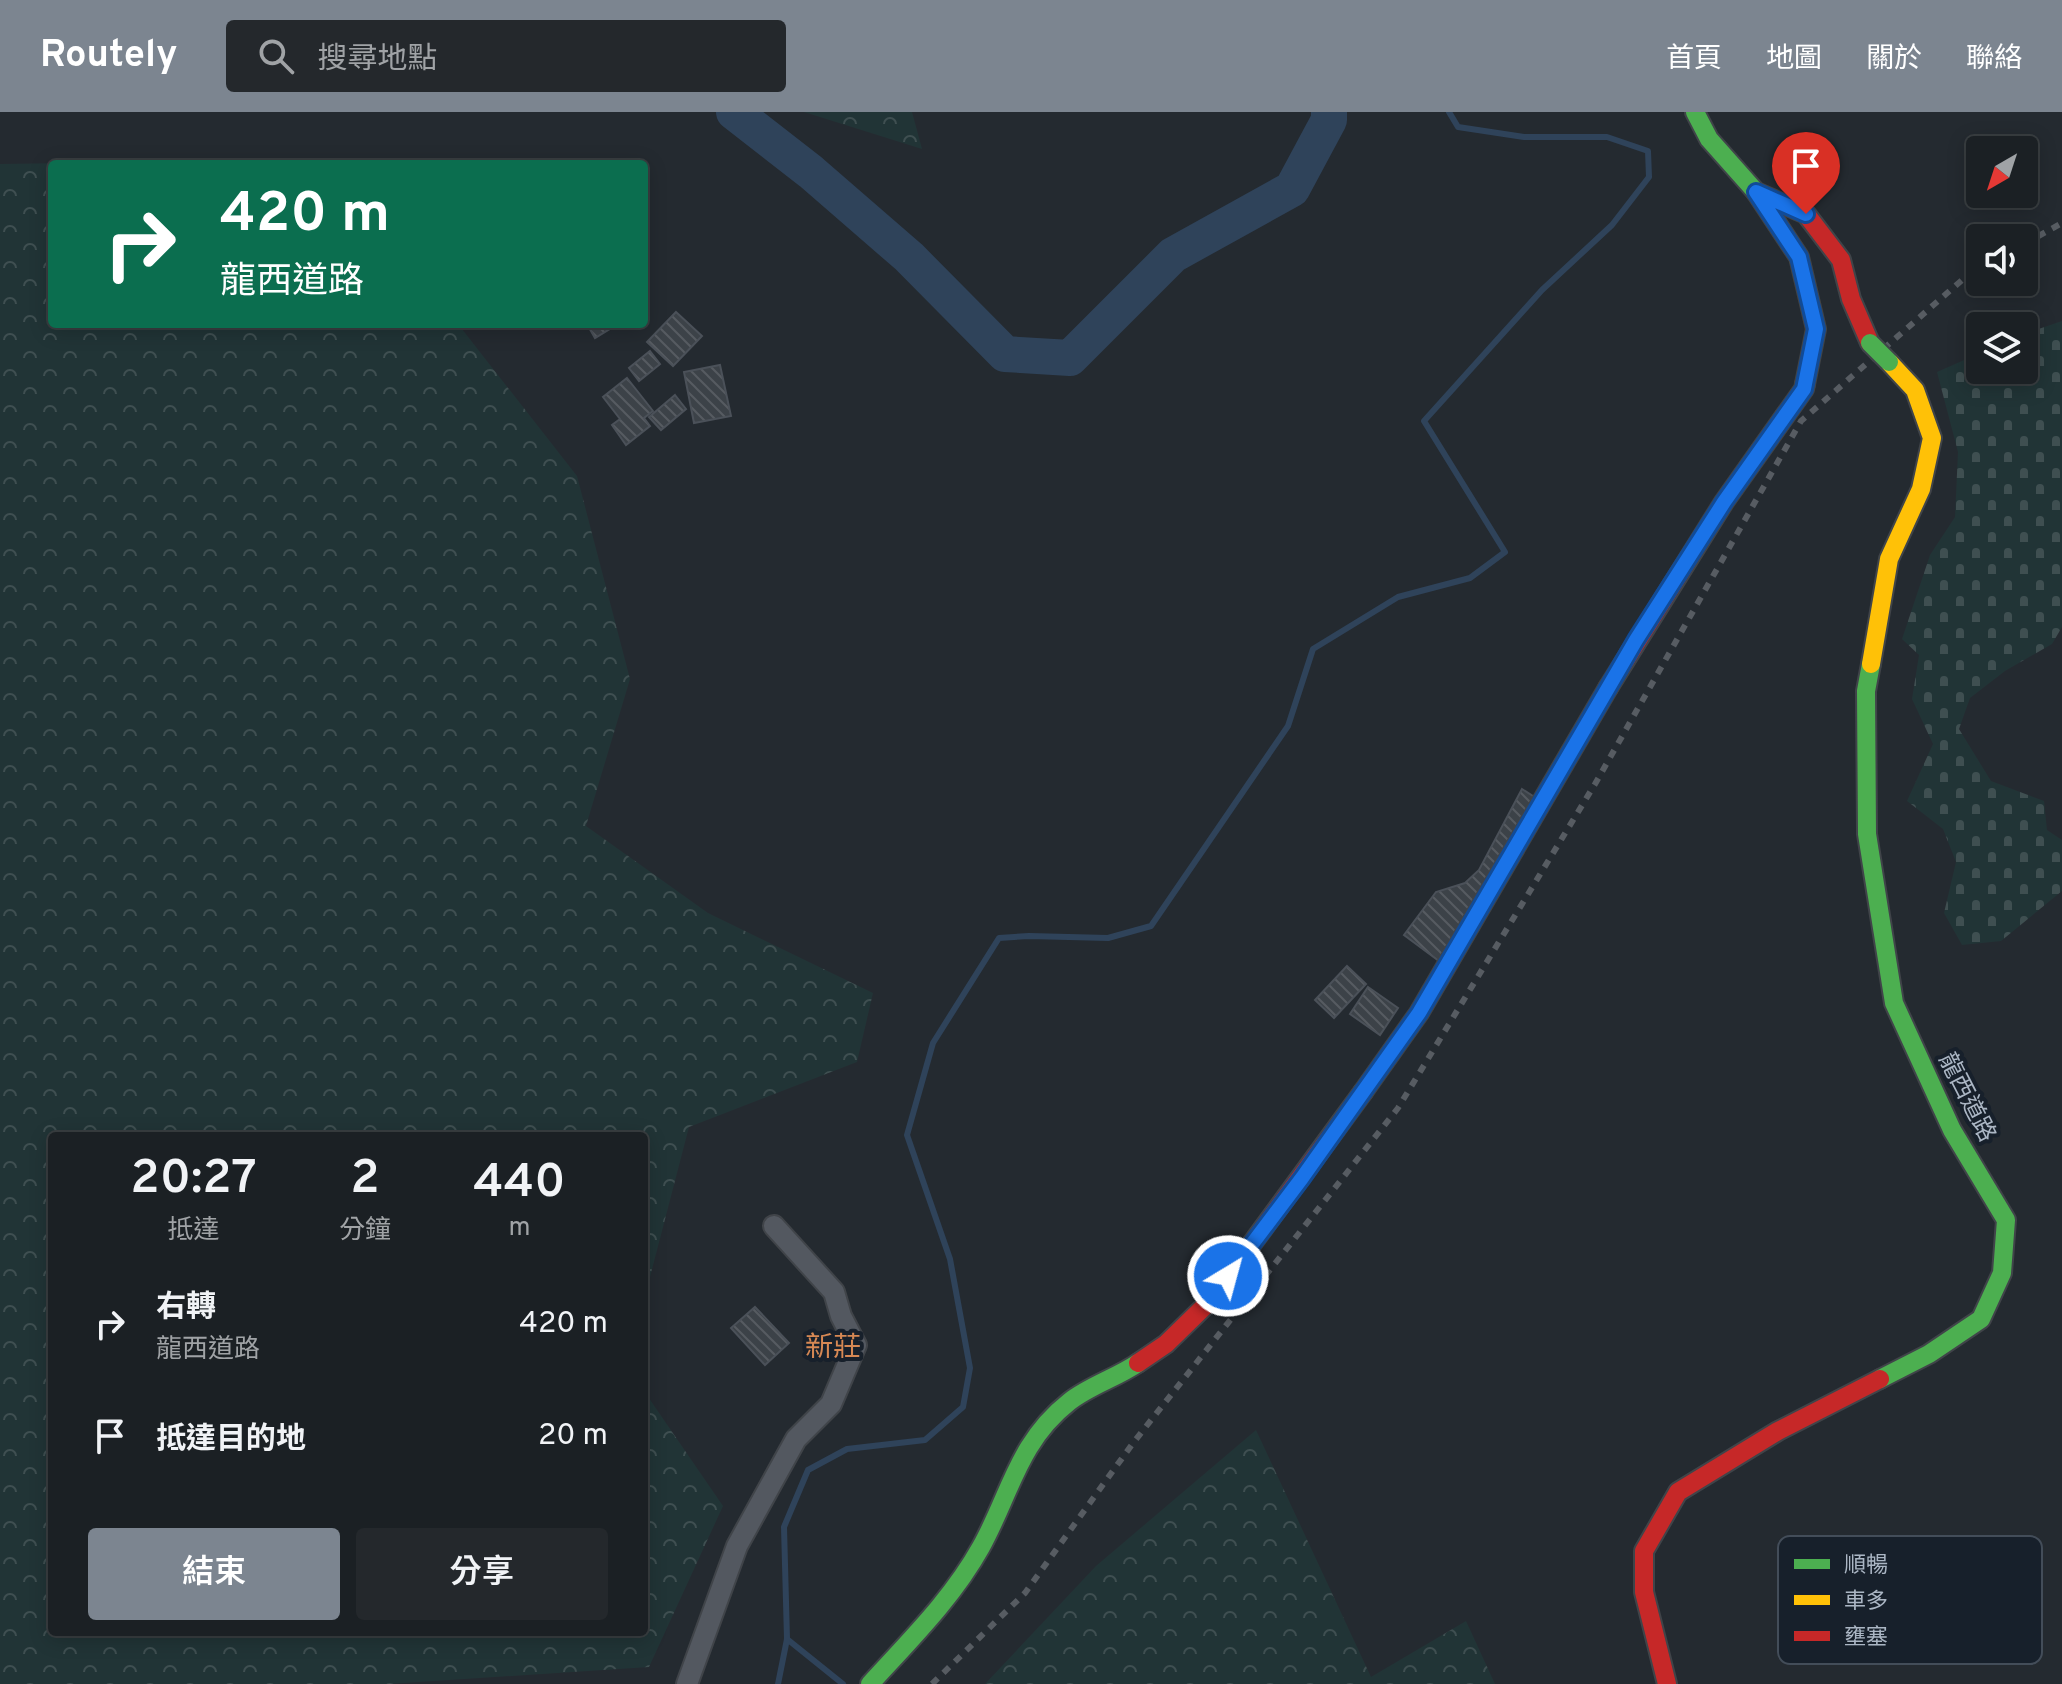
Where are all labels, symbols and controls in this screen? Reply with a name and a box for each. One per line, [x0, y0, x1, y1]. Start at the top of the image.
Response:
search box [226, 20, 786, 92]
text: Routely [40, 32, 178, 81]
icon: search [254, 34, 298, 78]
text: 搜尋地點 [318, 42, 438, 79]
text: 首頁 [1666, 42, 1722, 78]
text: 地圖 [1766, 42, 1822, 78]
text: 關於 [1866, 42, 1922, 78]
text: 聯絡 [1966, 42, 2022, 78]
pin [1772, 132, 1840, 214]
north arrow [1966, 136, 2038, 208]
map controls [1966, 136, 2038, 384]
icon: arrive [1784, 144, 1828, 188]
text: 420 m [220, 181, 390, 251]
icon: right [88, 192, 192, 296]
button: sound [1966, 224, 2038, 296]
text: 龍西道路 [220, 260, 364, 306]
button: layers [1966, 312, 2038, 384]
street label: 龍西道路 [1931, 1048, 2001, 1148]
text: 20:27 [130, 1150, 257, 1210]
text: 2 [350, 1150, 380, 1210]
text: 440 [473, 1154, 566, 1214]
text: m [508, 1212, 531, 1245]
text: 抵達 [168, 1215, 220, 1248]
text: 分鐘 [339, 1215, 391, 1248]
position arrow [1186, 1234, 1270, 1318]
text: 右轉 [156, 1290, 216, 1327]
icon: right [88, 1302, 132, 1346]
text: 420 m [519, 1306, 608, 1343]
district label: 新莊 [805, 1331, 861, 1367]
text: 龍西道路 [156, 1334, 260, 1367]
icon: arrive [88, 1414, 132, 1458]
text: 20 m [538, 1418, 608, 1455]
text: 抵達目的地 [156, 1422, 306, 1459]
button: 結束 [88, 1528, 340, 1620]
button: 分享 [356, 1528, 608, 1620]
legend [1778, 1536, 2042, 1664]
text: 順暢 [1844, 1553, 1888, 1580]
text: 車多 [1844, 1589, 1888, 1616]
text: 壅塞 [1844, 1625, 1888, 1652]

